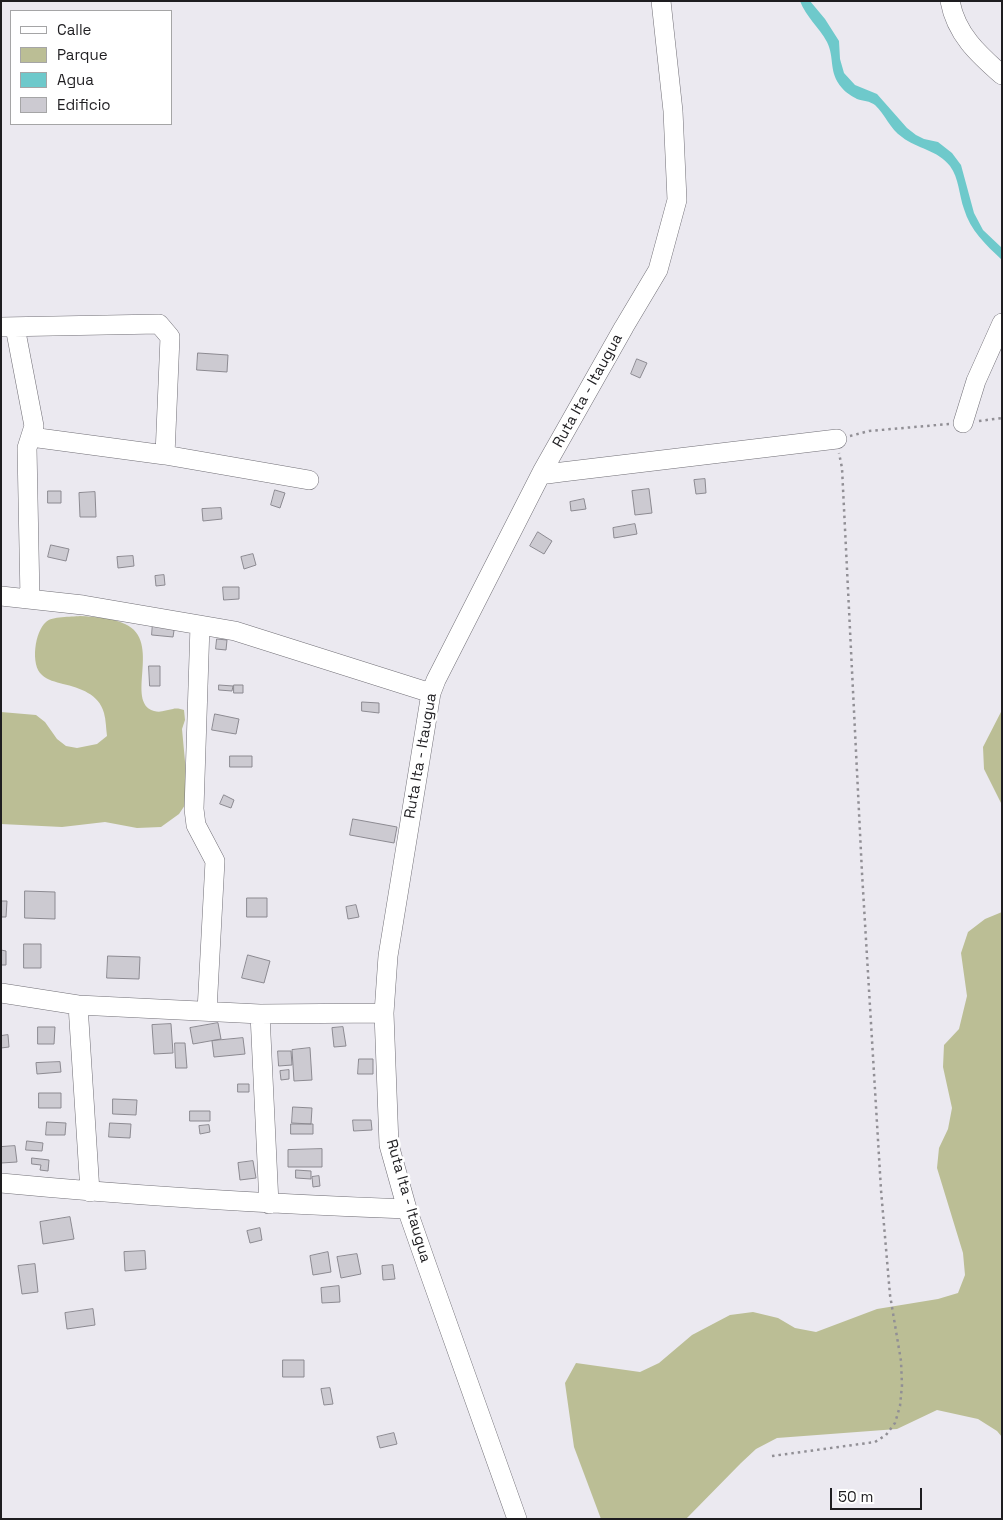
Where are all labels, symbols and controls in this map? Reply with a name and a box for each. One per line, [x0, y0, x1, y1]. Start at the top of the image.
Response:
legend [10, 10, 172, 125]
text: Calle [57, 20, 92, 39]
text: Parque [57, 45, 108, 64]
text: Agua [57, 70, 94, 89]
text: Edificio [57, 95, 111, 114]
street label: Ruta Ita - Itaugua [549, 331, 627, 451]
street label: Ruta Ita - Itaugua [401, 692, 441, 820]
street label: Ruta Ita - Itaugua [382, 1137, 434, 1265]
scale bar [833, 1478, 926, 1510]
text: 50 m [838, 1487, 873, 1506]

